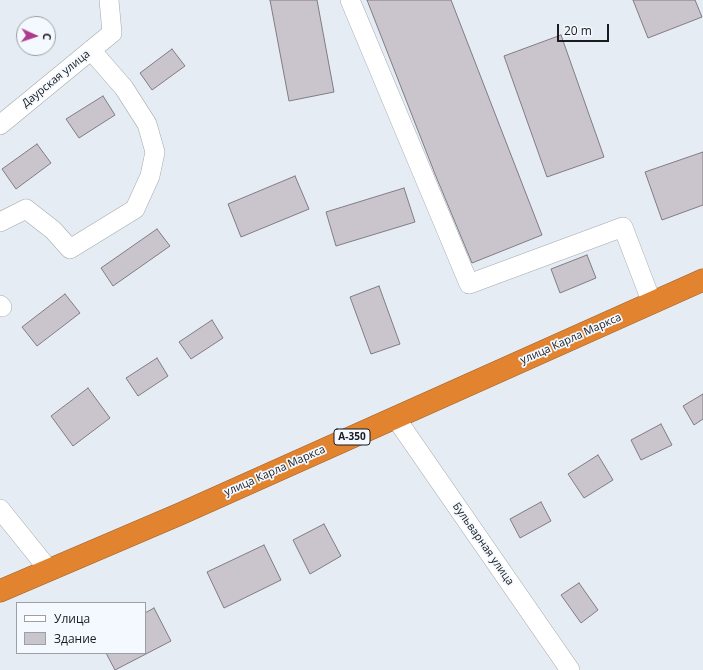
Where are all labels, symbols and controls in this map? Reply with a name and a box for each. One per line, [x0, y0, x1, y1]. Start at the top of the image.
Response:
north arrow [16, 16, 56, 56]
scale bar [559, 16, 611, 42]
text: 20 m [564, 22, 592, 39]
text: С [40, 33, 55, 40]
street label: Даурская улица [19, 48, 93, 110]
street label: улица Карла Маркса [518, 311, 624, 367]
road number: А-350 [334, 429, 370, 445]
street label: улица Карла Маркса [222, 443, 328, 499]
street label: Бульварная улица [449, 500, 517, 588]
legend [16, 602, 146, 654]
text: Улица [54, 610, 90, 627]
text: Здание [54, 630, 97, 647]

